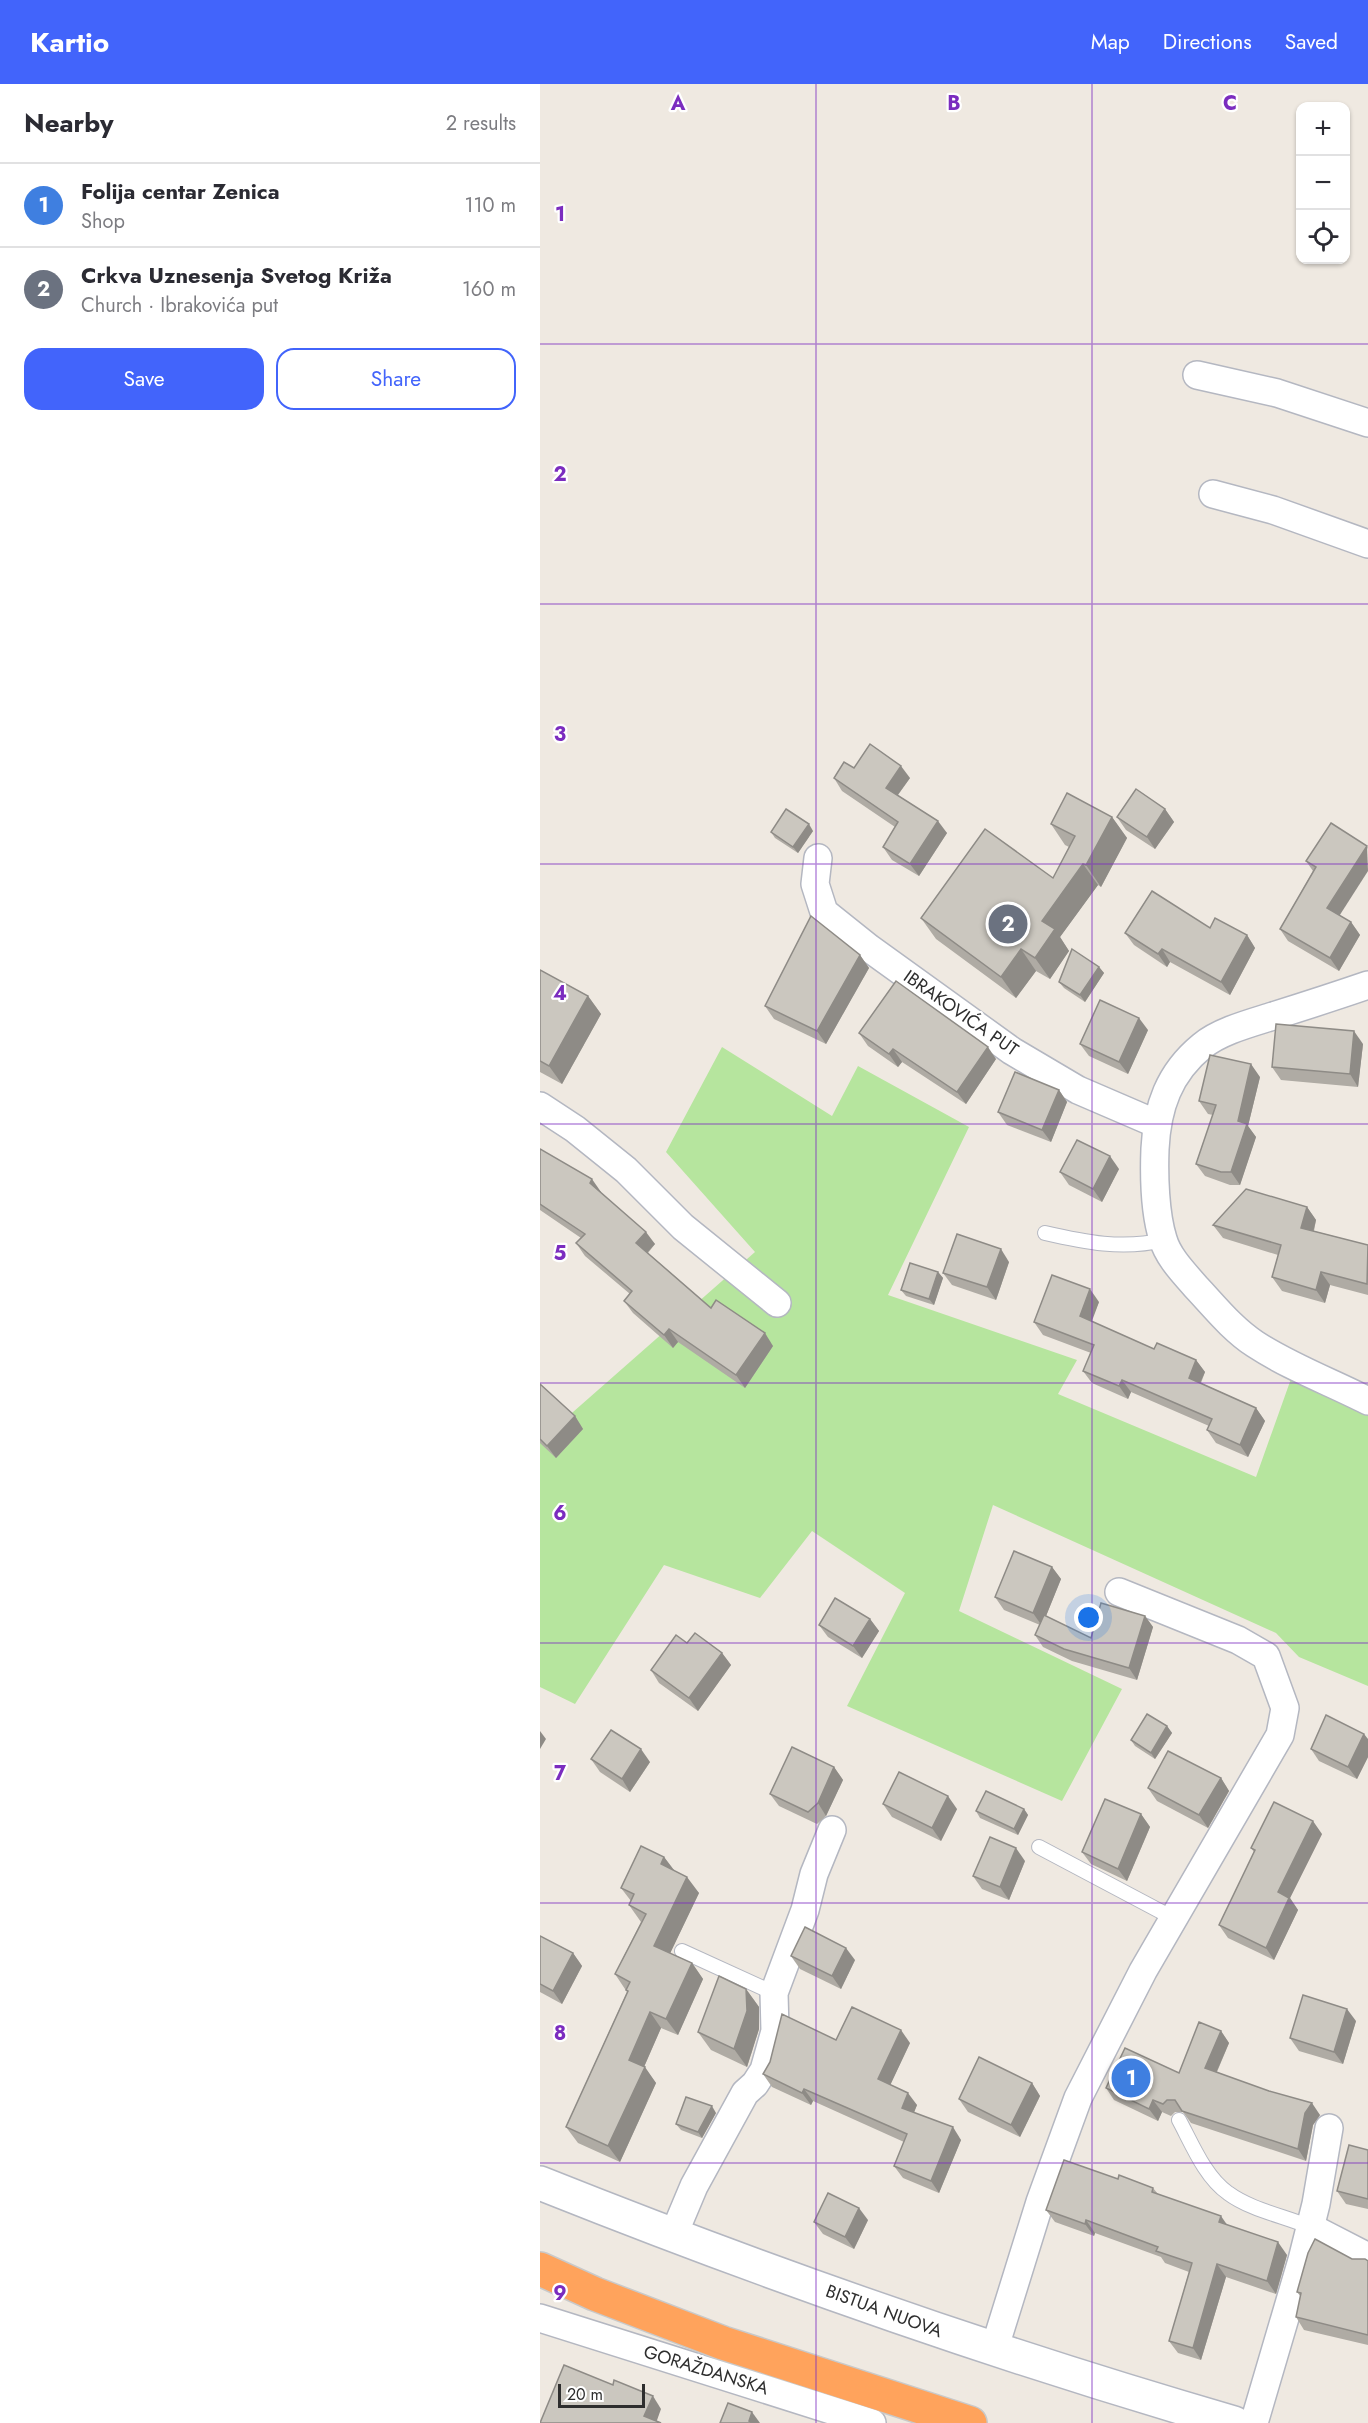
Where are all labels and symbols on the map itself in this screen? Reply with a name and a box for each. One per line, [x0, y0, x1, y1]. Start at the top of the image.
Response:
text: A [670, 89, 686, 118]
text: B [947, 89, 961, 118]
text: C [1223, 89, 1237, 118]
text: 1 [555, 200, 565, 229]
text: 2 [553, 460, 567, 489]
text: 3 [554, 720, 566, 749]
pin: 2 [988, 902, 1028, 946]
street label: IBRAKOVIĆA PUT [898, 964, 1024, 1063]
text: 4 [553, 979, 567, 1008]
text: 5 [554, 1239, 567, 1268]
text: 6 [553, 1499, 567, 1528]
your location [1074, 1603, 1103, 1632]
text: 7 [554, 1759, 567, 1788]
text: 8 [554, 2019, 566, 2048]
pin: 1 [1112, 2056, 1150, 2100]
street label: BISTUA NUOVA [822, 2278, 946, 2344]
text: 9 [553, 2279, 567, 2308]
street label: GORAŽDANSKA [640, 2339, 772, 2401]
scale bar [558, 2381, 645, 2408]

